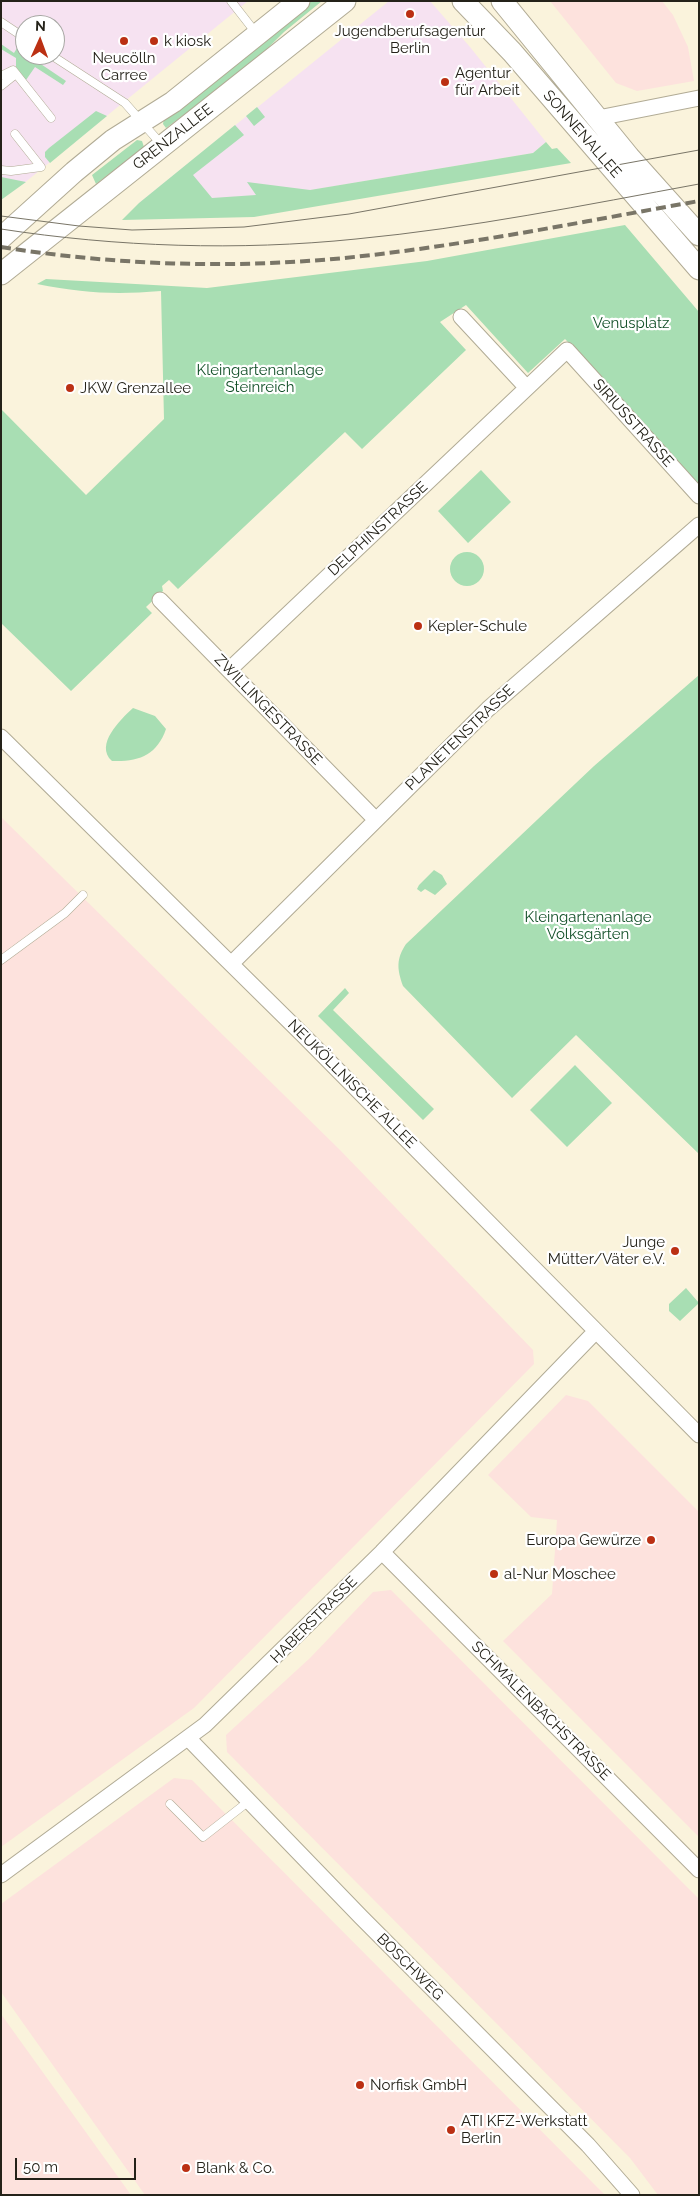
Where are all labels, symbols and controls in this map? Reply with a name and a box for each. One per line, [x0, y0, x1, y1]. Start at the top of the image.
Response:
marker: Jugendberufsagentur Berlin [404, 8, 416, 20]
north arrow [15, 15, 65, 65]
text: N [35, 18, 46, 34]
place label: Jugendberufsagentur Berlin [335, 22, 485, 57]
place label: k kiosk [164, 32, 211, 50]
marker: Neucölln Carree [118, 35, 130, 47]
marker: k kiosk [148, 35, 160, 47]
place label: Neucölln Carree [92, 49, 156, 84]
place label: Agentur für Arbeit [455, 64, 520, 99]
marker: Agentur für Arbeit [439, 76, 451, 88]
street label: SONNENALLEE [539, 87, 625, 181]
street label: GRENZALLEE [129, 100, 217, 174]
park label: Venusplatz [593, 314, 669, 332]
park label: Kleingartenanlage Steinreich [197, 361, 323, 396]
street label: SIRIUSSTRASSE [589, 375, 677, 471]
place label: JKW Grenzallee [80, 379, 191, 397]
marker: JKW Grenzallee [64, 382, 76, 394]
street label: DELPHINSTRASSE [324, 478, 432, 580]
place label: Kepler-Schule [428, 617, 527, 635]
marker: Kepler-Schule [412, 620, 424, 632]
street label: ZWILLINGESTRASSE [211, 651, 325, 769]
street label: PLANETENSTRASSE [402, 681, 518, 795]
park label: Kleingartenanlage Volksgärten [525, 908, 651, 943]
street label: NEUKÖLLNISCHE ALLEE [284, 1016, 420, 1152]
place label: Junge Mütter/Väter e.V. [548, 1233, 665, 1268]
marker: Junge Mütter/Väter e.V. [669, 1245, 681, 1257]
place label: Europa Gewürze [526, 1531, 641, 1549]
marker: Europa Gewürze [645, 1534, 657, 1546]
place label: al-Nur Moschee [504, 1565, 616, 1583]
marker: al-Nur Moschee [488, 1568, 500, 1580]
street label: HABERSTRASSE [267, 1573, 361, 1667]
street label: SCHMALENBACHSTRASSE [468, 1638, 614, 1784]
street label: BOSCHWEG [373, 1930, 447, 2004]
place label: Norfisk GmbH [370, 2076, 467, 2094]
marker: Norfisk GmbH [354, 2079, 366, 2091]
place label: ATI KFZ-Werkstatt Berlin [461, 2112, 588, 2147]
marker: ATI KFZ-Werkstatt Berlin [445, 2124, 457, 2136]
scale bar [18, 2148, 139, 2180]
text: 50 m [23, 2158, 58, 2176]
place label: Blank & Co. [196, 2159, 274, 2177]
marker: Blank & Co. [180, 2162, 192, 2174]

